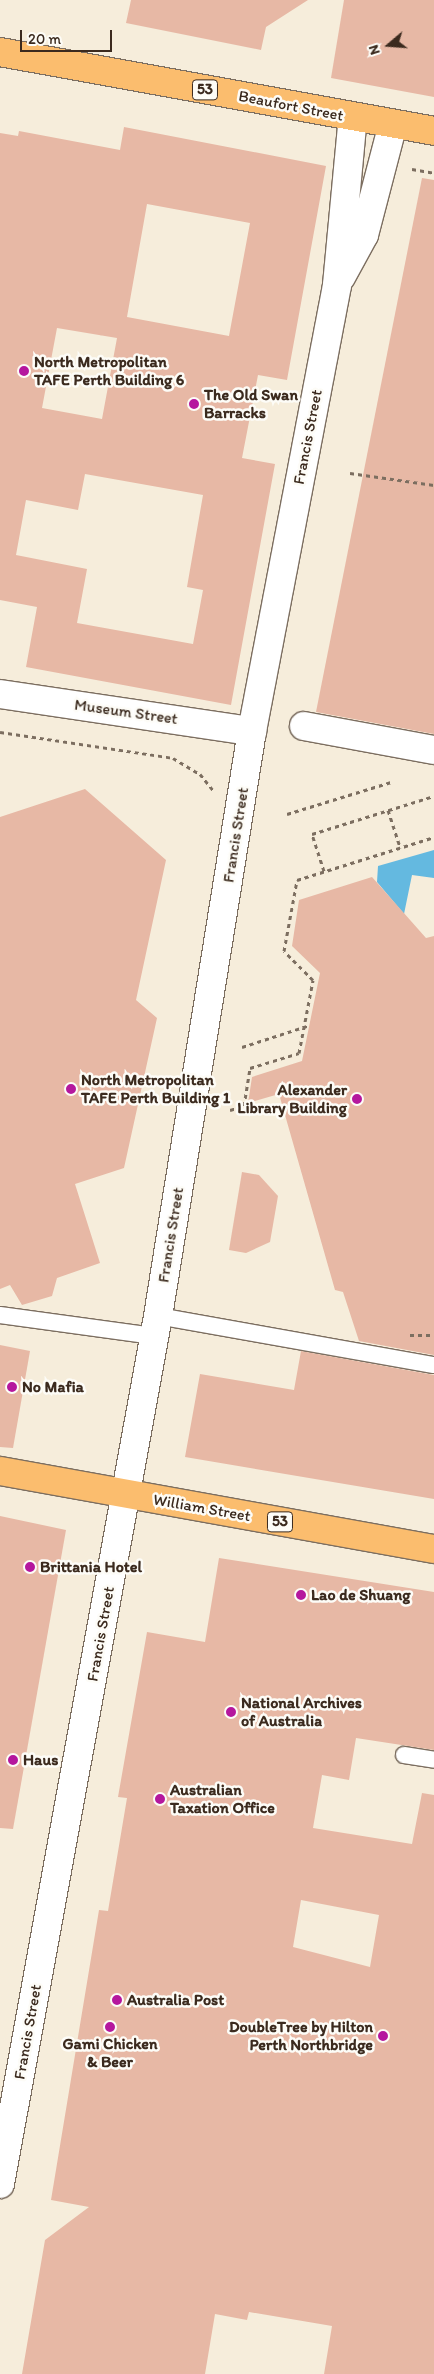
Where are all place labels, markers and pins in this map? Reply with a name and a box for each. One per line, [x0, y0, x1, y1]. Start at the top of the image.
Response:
place label: North Metropolitan TAFE Perth Building 6 [34, 352, 184, 390]
marker: North Metropolitan TAFE Perth Building 6 [18, 365, 30, 377]
place label: The Old Swan Barracks [204, 385, 298, 423]
marker: The Old Swan Barracks [188, 398, 200, 410]
place label: North Metropolitan TAFE Perth Building 1 [81, 1070, 230, 1108]
place label: Alexander Library Building [237, 1080, 347, 1118]
marker: North Metropolitan TAFE Perth Building 1 [65, 1083, 77, 1095]
marker: Alexander Library Building [351, 1093, 363, 1105]
place label: No Mafia [22, 1377, 84, 1397]
marker: No Mafia [6, 1381, 18, 1393]
place label: Brittania Hotel [40, 1557, 142, 1577]
marker: Brittania Hotel [24, 1561, 36, 1573]
place label: Lao de Shuang [311, 1585, 410, 1605]
marker: Lao de Shuang [295, 1589, 307, 1601]
place label: National Archives of Australia [241, 1693, 362, 1731]
marker: National Archives of Australia [225, 1706, 237, 1718]
place label: Haus [23, 1750, 58, 1770]
marker: Haus [7, 1754, 19, 1766]
place label: Australian Taxation Office [170, 1780, 275, 1818]
marker: Australian Taxation Office [154, 1793, 166, 1805]
place label: Australia Post [127, 1990, 224, 2010]
marker: Australia Post [111, 1994, 123, 2006]
place label: DoubleTree by Hilton Perth Northbridge [228, 2017, 373, 2055]
marker: Gami Chicken & Beer [104, 2021, 116, 2033]
marker: DoubleTree by Hilton Perth Northbridge [377, 2030, 389, 2042]
place label: Gami Chicken & Beer [62, 2034, 158, 2072]

